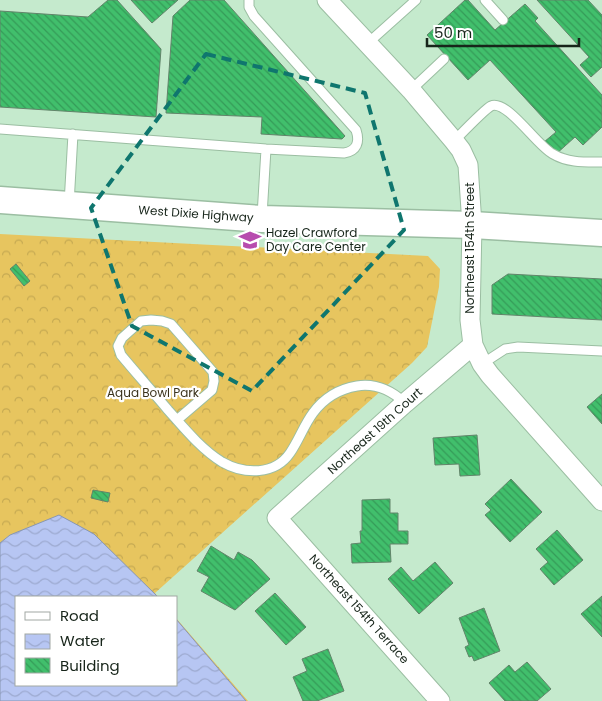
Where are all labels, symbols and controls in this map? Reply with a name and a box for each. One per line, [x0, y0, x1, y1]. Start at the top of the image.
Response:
scale bar [427, 15, 580, 47]
text: 50 m [434, 22, 472, 43]
street label: Northeast 154th Street [461, 182, 478, 314]
street label: West Dixie Highway [138, 201, 254, 226]
place label: Hazel Crawford Day Care Center [266, 224, 366, 255]
school or university icon: Hazel Crawford Day Care Center [237, 227, 263, 253]
street label: Northeast 19th Court [324, 383, 426, 478]
park label: Aqua Bowl Park [107, 384, 200, 401]
street label: Northeast 154th Terrace [306, 550, 413, 667]
legend [15, 596, 178, 686]
text: Road [60, 605, 99, 626]
text: Water [60, 630, 106, 651]
text: Building [60, 655, 120, 676]

